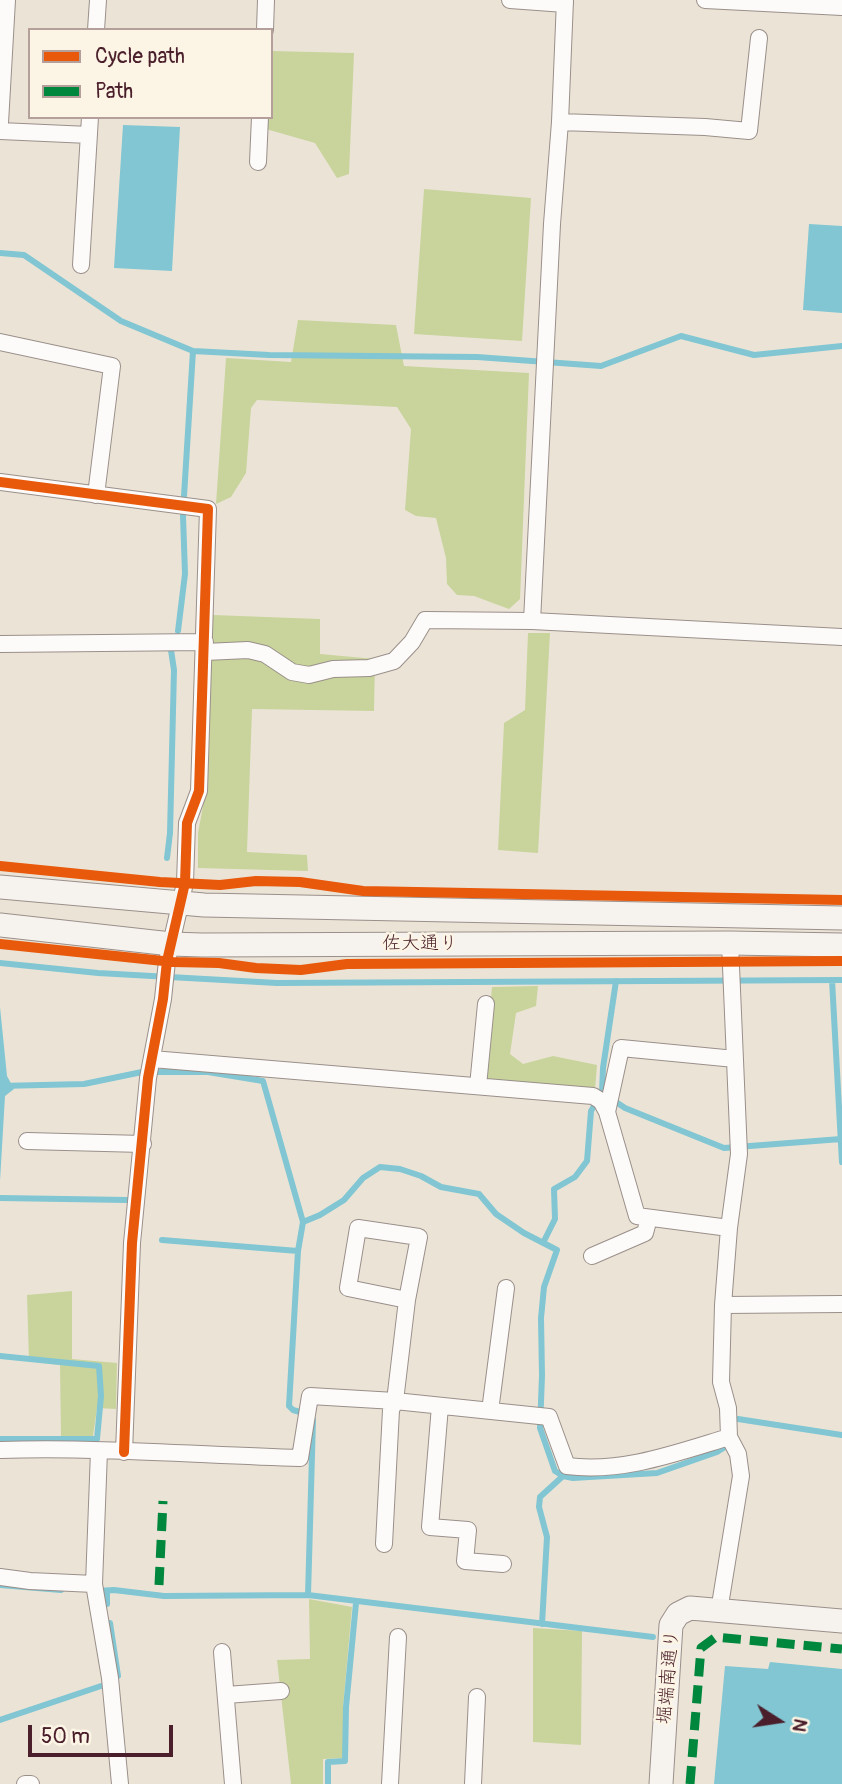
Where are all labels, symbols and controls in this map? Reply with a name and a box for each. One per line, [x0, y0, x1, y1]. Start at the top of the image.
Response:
legend [28, 28, 273, 119]
text: Cycle path [95, 43, 185, 70]
text: Path [95, 78, 133, 105]
street label: 佐大通り [382, 933, 458, 955]
street label: 堀端南通り [654, 1629, 684, 1725]
north arrow [744, 1686, 814, 1756]
scale bar [32, 1710, 177, 1754]
text: N [786, 1717, 813, 1734]
text: 50 m [41, 1723, 90, 1750]

